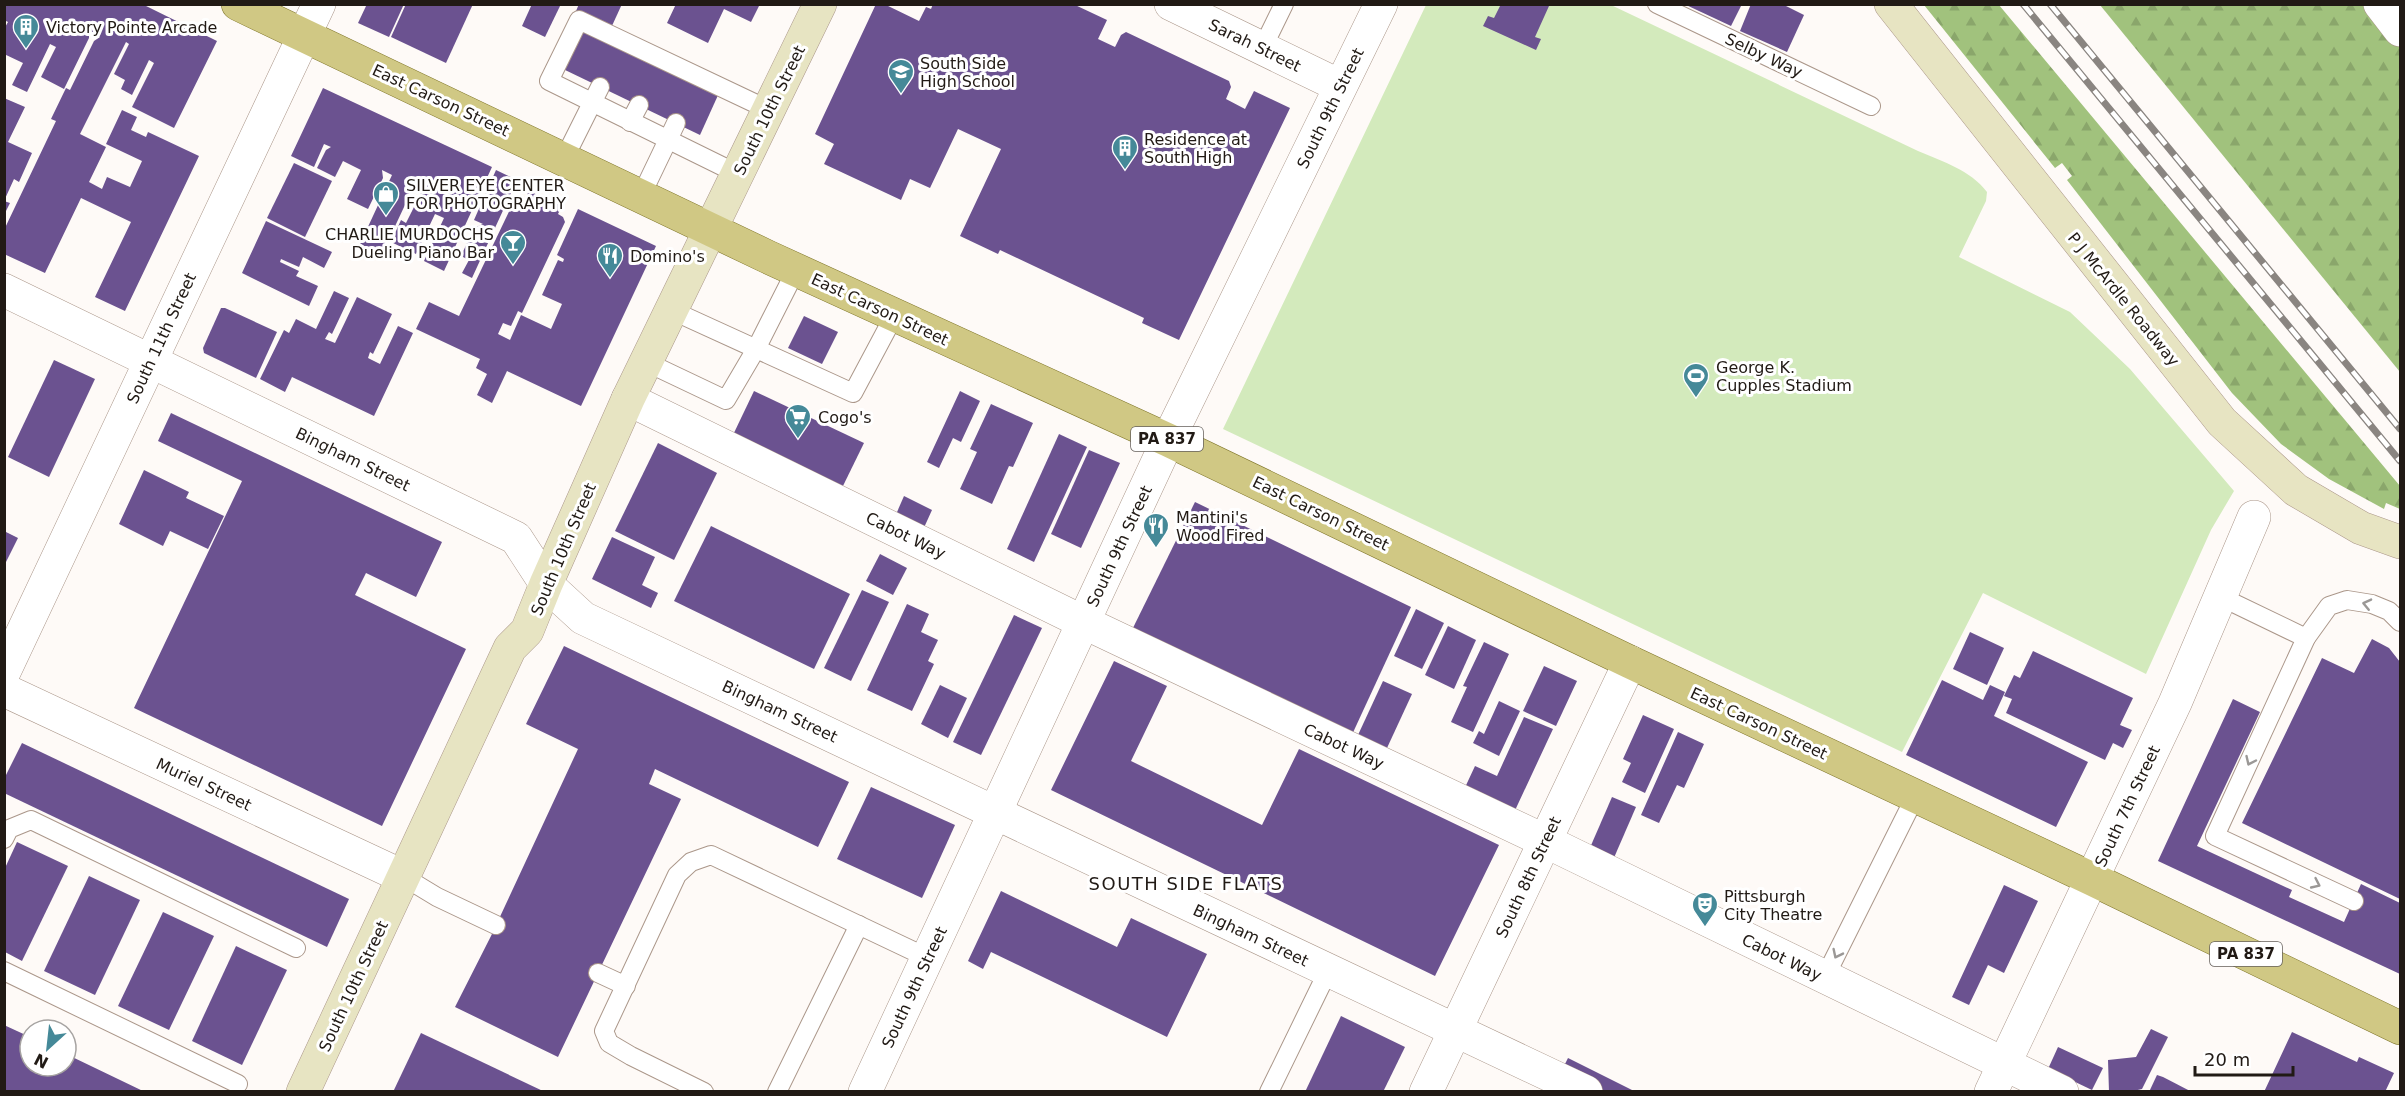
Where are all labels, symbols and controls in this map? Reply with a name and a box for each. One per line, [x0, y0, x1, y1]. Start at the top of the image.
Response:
building icon: Victory Pointe Arcade [11, 12, 41, 50]
street label: Sarah Street [1206, 15, 1304, 76]
place label: Victory Pointe Arcade [46, 18, 217, 37]
street label: Selby Way [1722, 29, 1806, 82]
street label: South 10th Street [730, 42, 809, 178]
street label: South 9th Street [1293, 45, 1368, 172]
place label: South Side High School [920, 54, 1015, 91]
school or university icon: South Side High School [886, 57, 916, 95]
street label: East Carson Street [369, 60, 512, 141]
place label: Residence at South High [1144, 130, 1247, 167]
building icon: Residence at South High [1110, 133, 1140, 171]
place label: SILVER EYE CENTER FOR PHOTOGRAPHY [406, 176, 566, 213]
shop icon: SILVER EYE CENTER FOR PHOTOGRAPHY [371, 179, 401, 217]
place label: CHARLIE MURDOCHS Dueling Piano Bar [325, 225, 494, 262]
bar icon: CHARLIE MURDOCHS Dueling Piano Bar [498, 228, 528, 266]
street label: P J McArdle Roadway [2064, 229, 2183, 370]
restaurant icon: Domino's [595, 241, 625, 279]
place label: Domino's [630, 247, 705, 266]
street label: East Carson Street [808, 269, 951, 350]
street label: South 11th Street [123, 270, 200, 407]
place label: George K. Cupples Stadium [1716, 358, 1852, 395]
sports icon: George K. Cupples Stadium [1681, 361, 1711, 399]
supermarket icon: Cogo's [783, 402, 813, 440]
place label: Cogo's [818, 408, 872, 427]
street label: Bingham Street [292, 424, 413, 495]
road number: PA 837 [1131, 427, 1203, 451]
street label: East Carson Street [1250, 472, 1392, 555]
street label: South 10th Street [527, 480, 600, 618]
street label: South 9th Street [1083, 482, 1156, 610]
street label: Cabot Way [863, 508, 949, 563]
place label: Mantini's Wood Fired [1176, 508, 1264, 545]
restaurant icon: Mantini's Wood Fired [1141, 511, 1171, 549]
one-way arrow [2362, 598, 2372, 611]
street label: Bingham Street [719, 676, 840, 746]
street label: East Carson Street [1687, 683, 1830, 764]
street label: Cabot Way [1301, 720, 1387, 773]
street label: South 7th Street [2091, 742, 2164, 870]
street label: Muriel Street [153, 754, 254, 815]
one-way arrow [2245, 754, 2257, 765]
street label: South 8th Street [1492, 813, 1565, 941]
district label: SOUTH SIDE FLATS [1089, 873, 1283, 894]
one-way arrow [2309, 876, 2320, 888]
place label: Pittsburgh City Theatre [1724, 887, 1822, 924]
theatre icon: Pittsburgh City Theatre [1690, 890, 1720, 928]
street label: Bingham Street [1190, 900, 1311, 970]
street label: South 10th Street [315, 918, 392, 1055]
street label: South 9th Street [878, 923, 951, 1051]
street label: Cabot Way [1739, 930, 1825, 985]
road number: PA 837 [2210, 942, 2282, 966]
one-way arrow [1833, 947, 1844, 958]
north arrow [18, 1018, 78, 1078]
scale bar [2195, 1039, 2292, 1077]
text: N [31, 1049, 52, 1072]
text: 20 m [2204, 1049, 2250, 1070]

